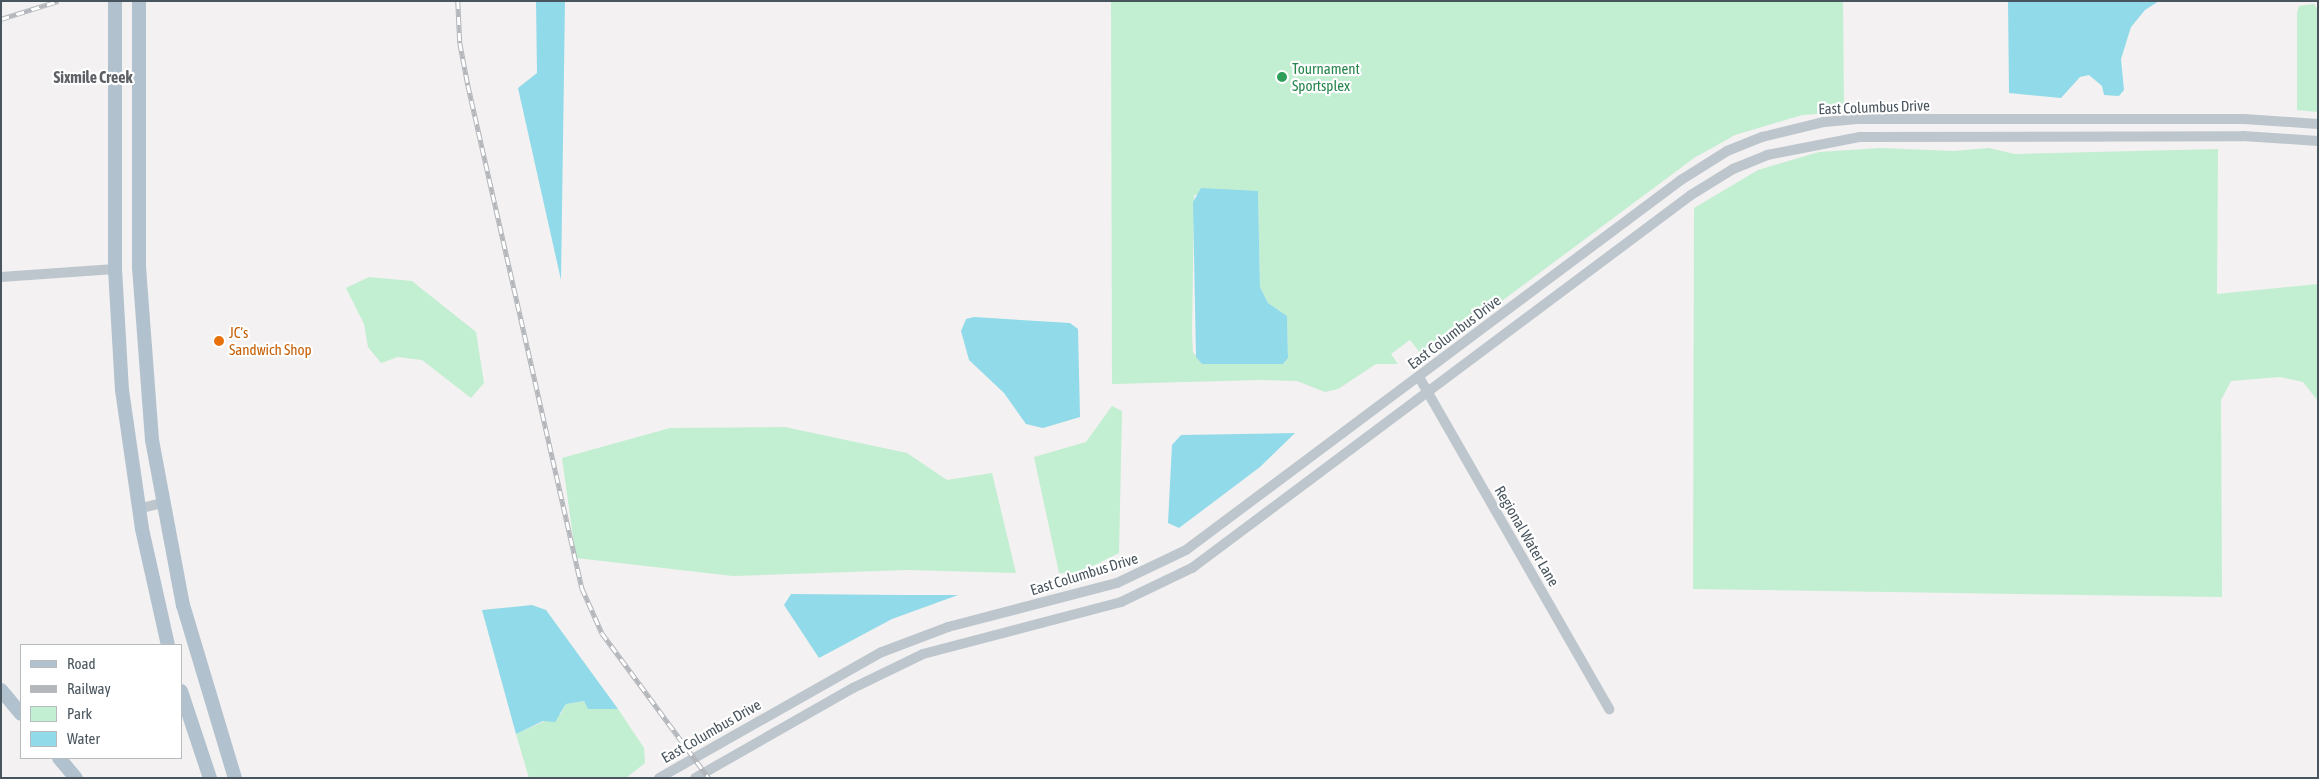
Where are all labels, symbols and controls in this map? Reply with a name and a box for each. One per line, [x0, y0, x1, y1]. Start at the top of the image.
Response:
place label: Tournament Sportsplex [1292, 59, 1360, 94]
district label: Sixmile Creek [53, 67, 133, 87]
marker: Tournament Sportsplex [1276, 71, 1288, 83]
street label: East Columbus Drive [1818, 96, 1930, 118]
street label: East Columbus Drive [1404, 291, 1504, 373]
place label: JC’s Sandwich Shop [229, 323, 312, 358]
marker: JC’s Sandwich Shop [213, 335, 225, 347]
street label: Regional Water Lane [1491, 482, 1563, 590]
street label: East Columbus Drive [1028, 549, 1140, 599]
legend [20, 644, 182, 759]
text: Road [67, 655, 96, 672]
text: Railway [67, 680, 111, 697]
street label: East Columbus Drive [658, 695, 764, 767]
text: Park [67, 705, 92, 722]
text: Water [67, 730, 100, 747]

